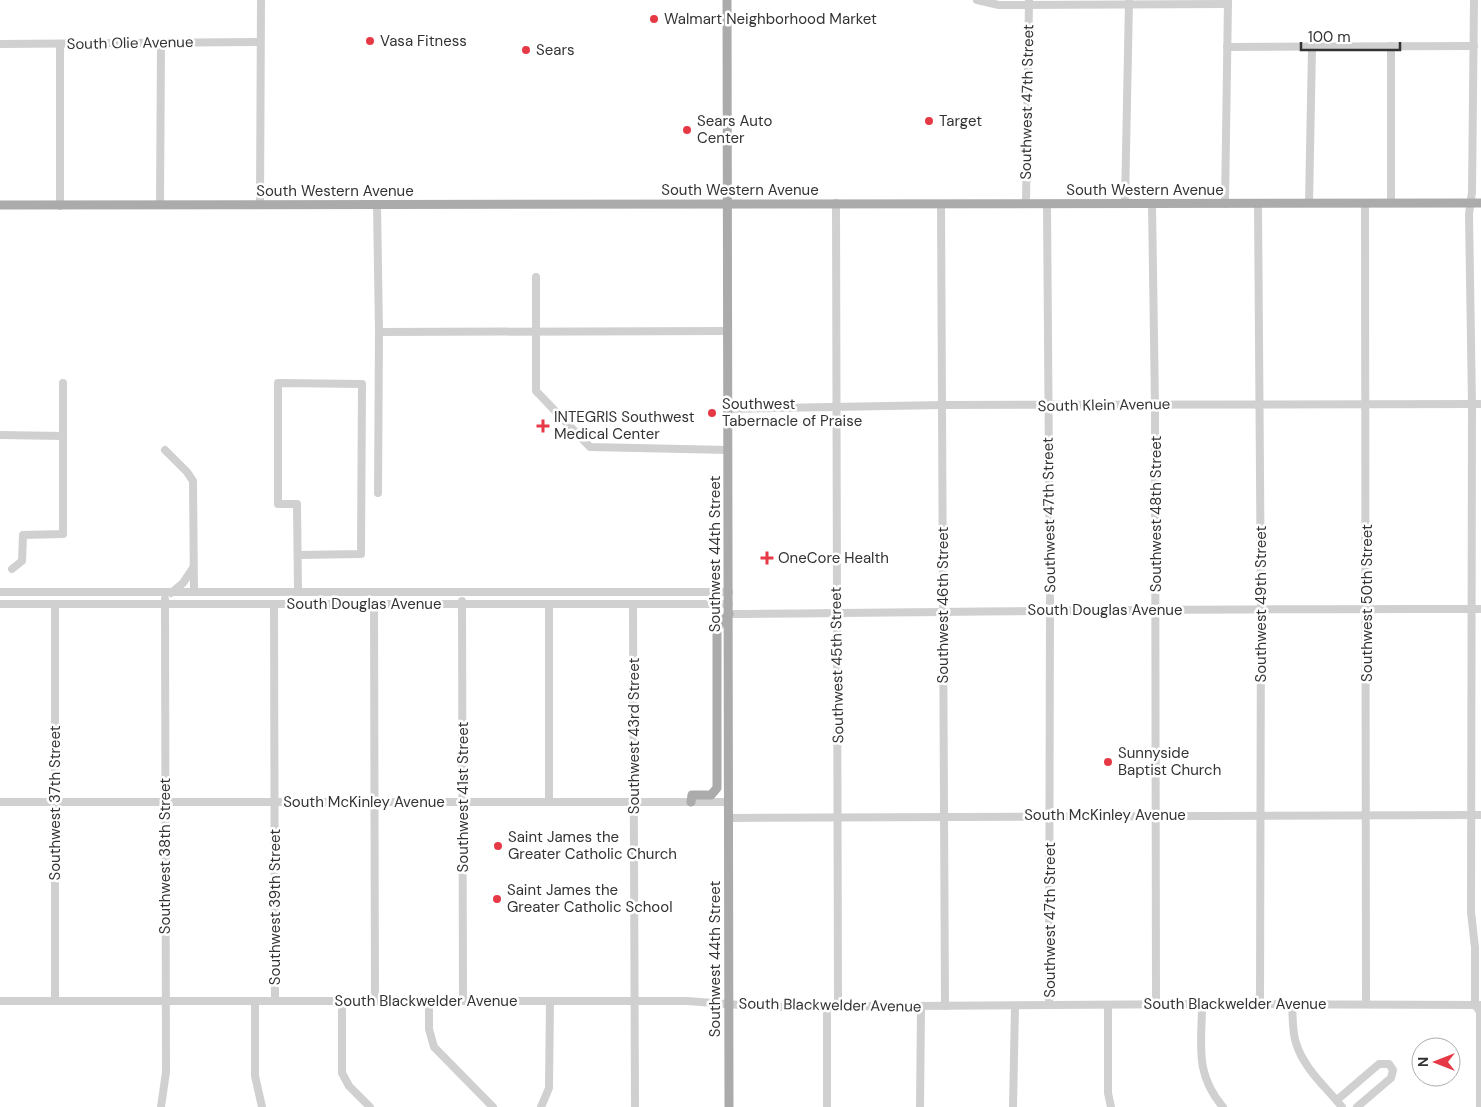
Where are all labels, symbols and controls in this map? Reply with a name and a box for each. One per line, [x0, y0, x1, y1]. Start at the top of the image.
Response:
place label: Walmart Neighborhood Market [664, 9, 877, 29]
marker: Walmart Neighborhood Market [648, 13, 660, 25]
scale bar [1301, 20, 1400, 52]
street label: Southwest 47th Street [1016, 24, 1038, 180]
text: 100 m [1308, 27, 1351, 47]
place label: Vasa Fitness [380, 31, 467, 51]
street label: South Olie Avenue [66, 32, 194, 54]
marker: Vasa Fitness [364, 35, 376, 47]
place label: Sears [536, 40, 574, 60]
marker: Sears [520, 44, 532, 56]
place label: Sears Auto Center [697, 111, 773, 148]
place label: Target [939, 111, 982, 131]
marker: Target [923, 115, 935, 127]
marker: Sears Auto Center [681, 124, 693, 136]
street label: South Western Avenue [661, 180, 819, 200]
street label: South Western Avenue [1066, 180, 1224, 200]
street label: South Western Avenue [256, 181, 414, 201]
place label: Southwest Tabernacle of Praise [722, 394, 862, 431]
street label: South Klein Avenue [1038, 394, 1170, 416]
place label: INTEGRIS Southwest Medical Center [554, 407, 695, 444]
marker: Southwest Tabernacle of Praise [706, 407, 718, 419]
marker: INTEGRIS Southwest Medical Center [536, 419, 550, 433]
street label: Southwest 48th Street [1146, 436, 1166, 592]
street label: Southwest 47th Street [1038, 437, 1060, 593]
street label: Southwest 44th Street [705, 476, 725, 632]
street label: Southwest 50th Street [1357, 524, 1377, 682]
street label: Southwest 49th Street [1251, 525, 1271, 682]
street label: Southwest 46th Street [933, 526, 953, 683]
place label: OneCore Health [778, 548, 889, 568]
marker: OneCore Health [760, 551, 774, 565]
street label: Southwest 45th Street [826, 586, 848, 744]
street label: South Douglas Avenue [287, 594, 441, 614]
street label: South Douglas Avenue [1028, 600, 1182, 620]
street label: Southwest 43rd Street [624, 658, 644, 814]
street label: Southwest 41st Street [453, 721, 473, 872]
street label: Southwest 37th Street [45, 725, 65, 881]
place label: Sunnyside Baptist Church [1118, 743, 1221, 780]
marker: Sunnyside Baptist Church [1102, 756, 1114, 768]
street label: Southwest 38th Street [155, 778, 175, 934]
street label: South McKinley Avenue [283, 792, 445, 812]
street label: South McKinley Avenue [1024, 805, 1186, 825]
place label: Saint James the Greater Catholic Church [508, 827, 677, 864]
street label: Southwest 39th Street [265, 829, 285, 985]
marker: Saint James the Greater Catholic Church [492, 840, 504, 852]
street label: Southwest 47th Street [1040, 842, 1060, 998]
place label: Saint James the Greater Catholic School [507, 880, 673, 917]
street label: Southwest 44th Street [705, 881, 725, 1037]
marker: Saint James the Greater Catholic School [491, 893, 503, 905]
street label: South Blackwelder Avenue [335, 991, 517, 1011]
street label: South Blackwelder Avenue [738, 993, 922, 1017]
street label: South Blackwelder Avenue [1144, 994, 1326, 1014]
north arrow [1411, 1037, 1461, 1087]
text: N [1414, 1057, 1432, 1067]

